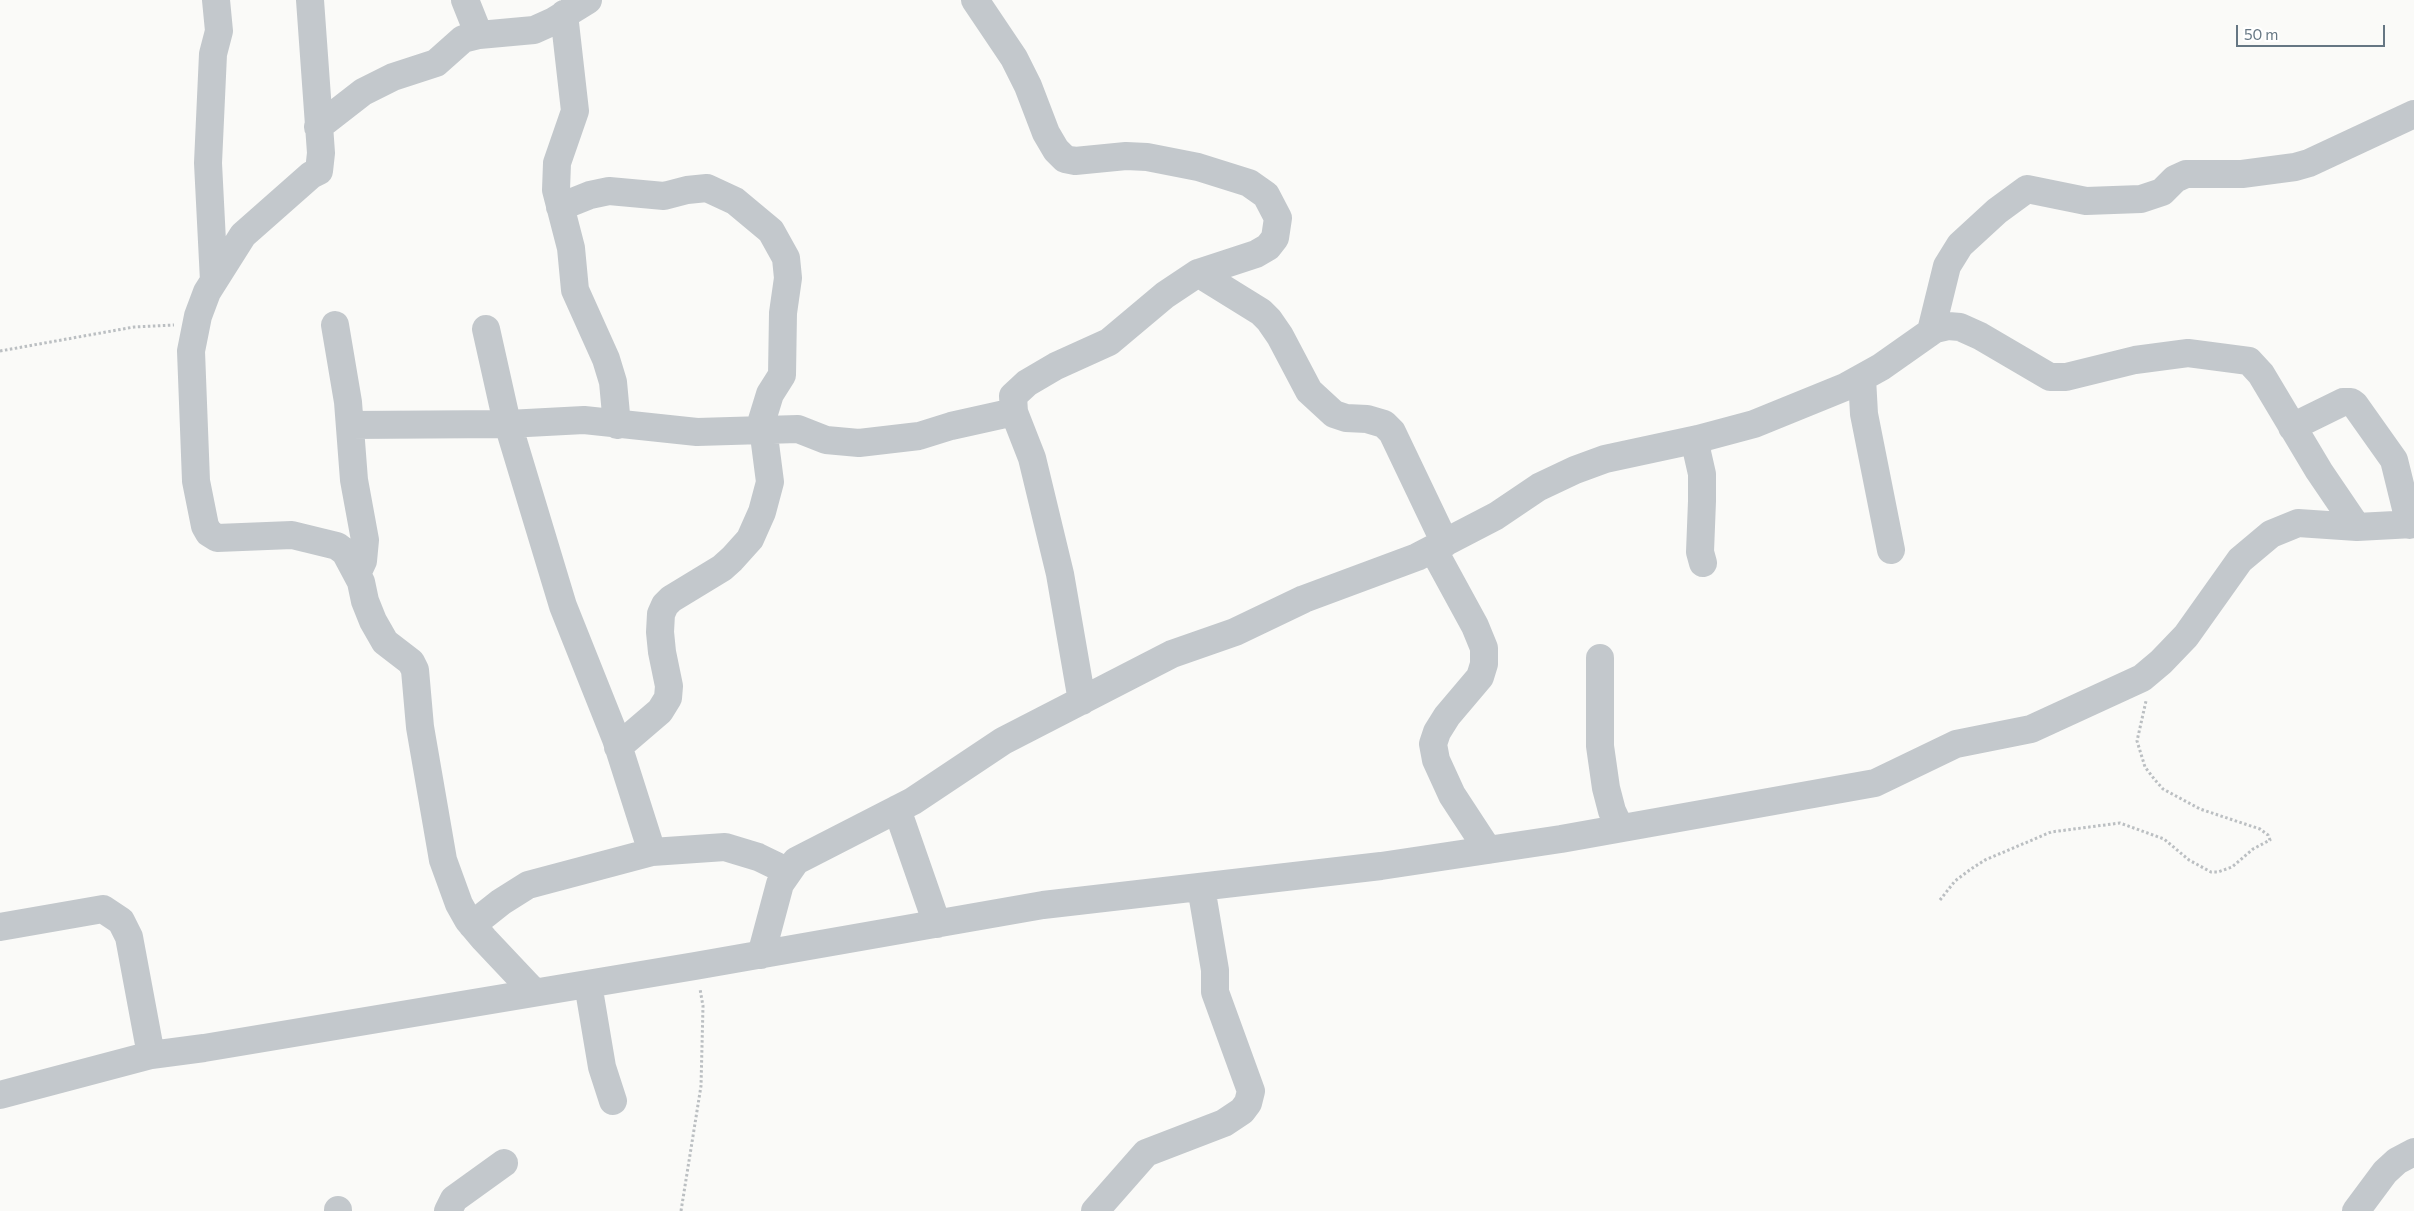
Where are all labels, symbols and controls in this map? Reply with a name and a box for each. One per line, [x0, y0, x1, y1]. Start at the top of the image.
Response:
scale bar [2239, 15, 2388, 47]
text: 50 m [2244, 25, 2278, 43]

